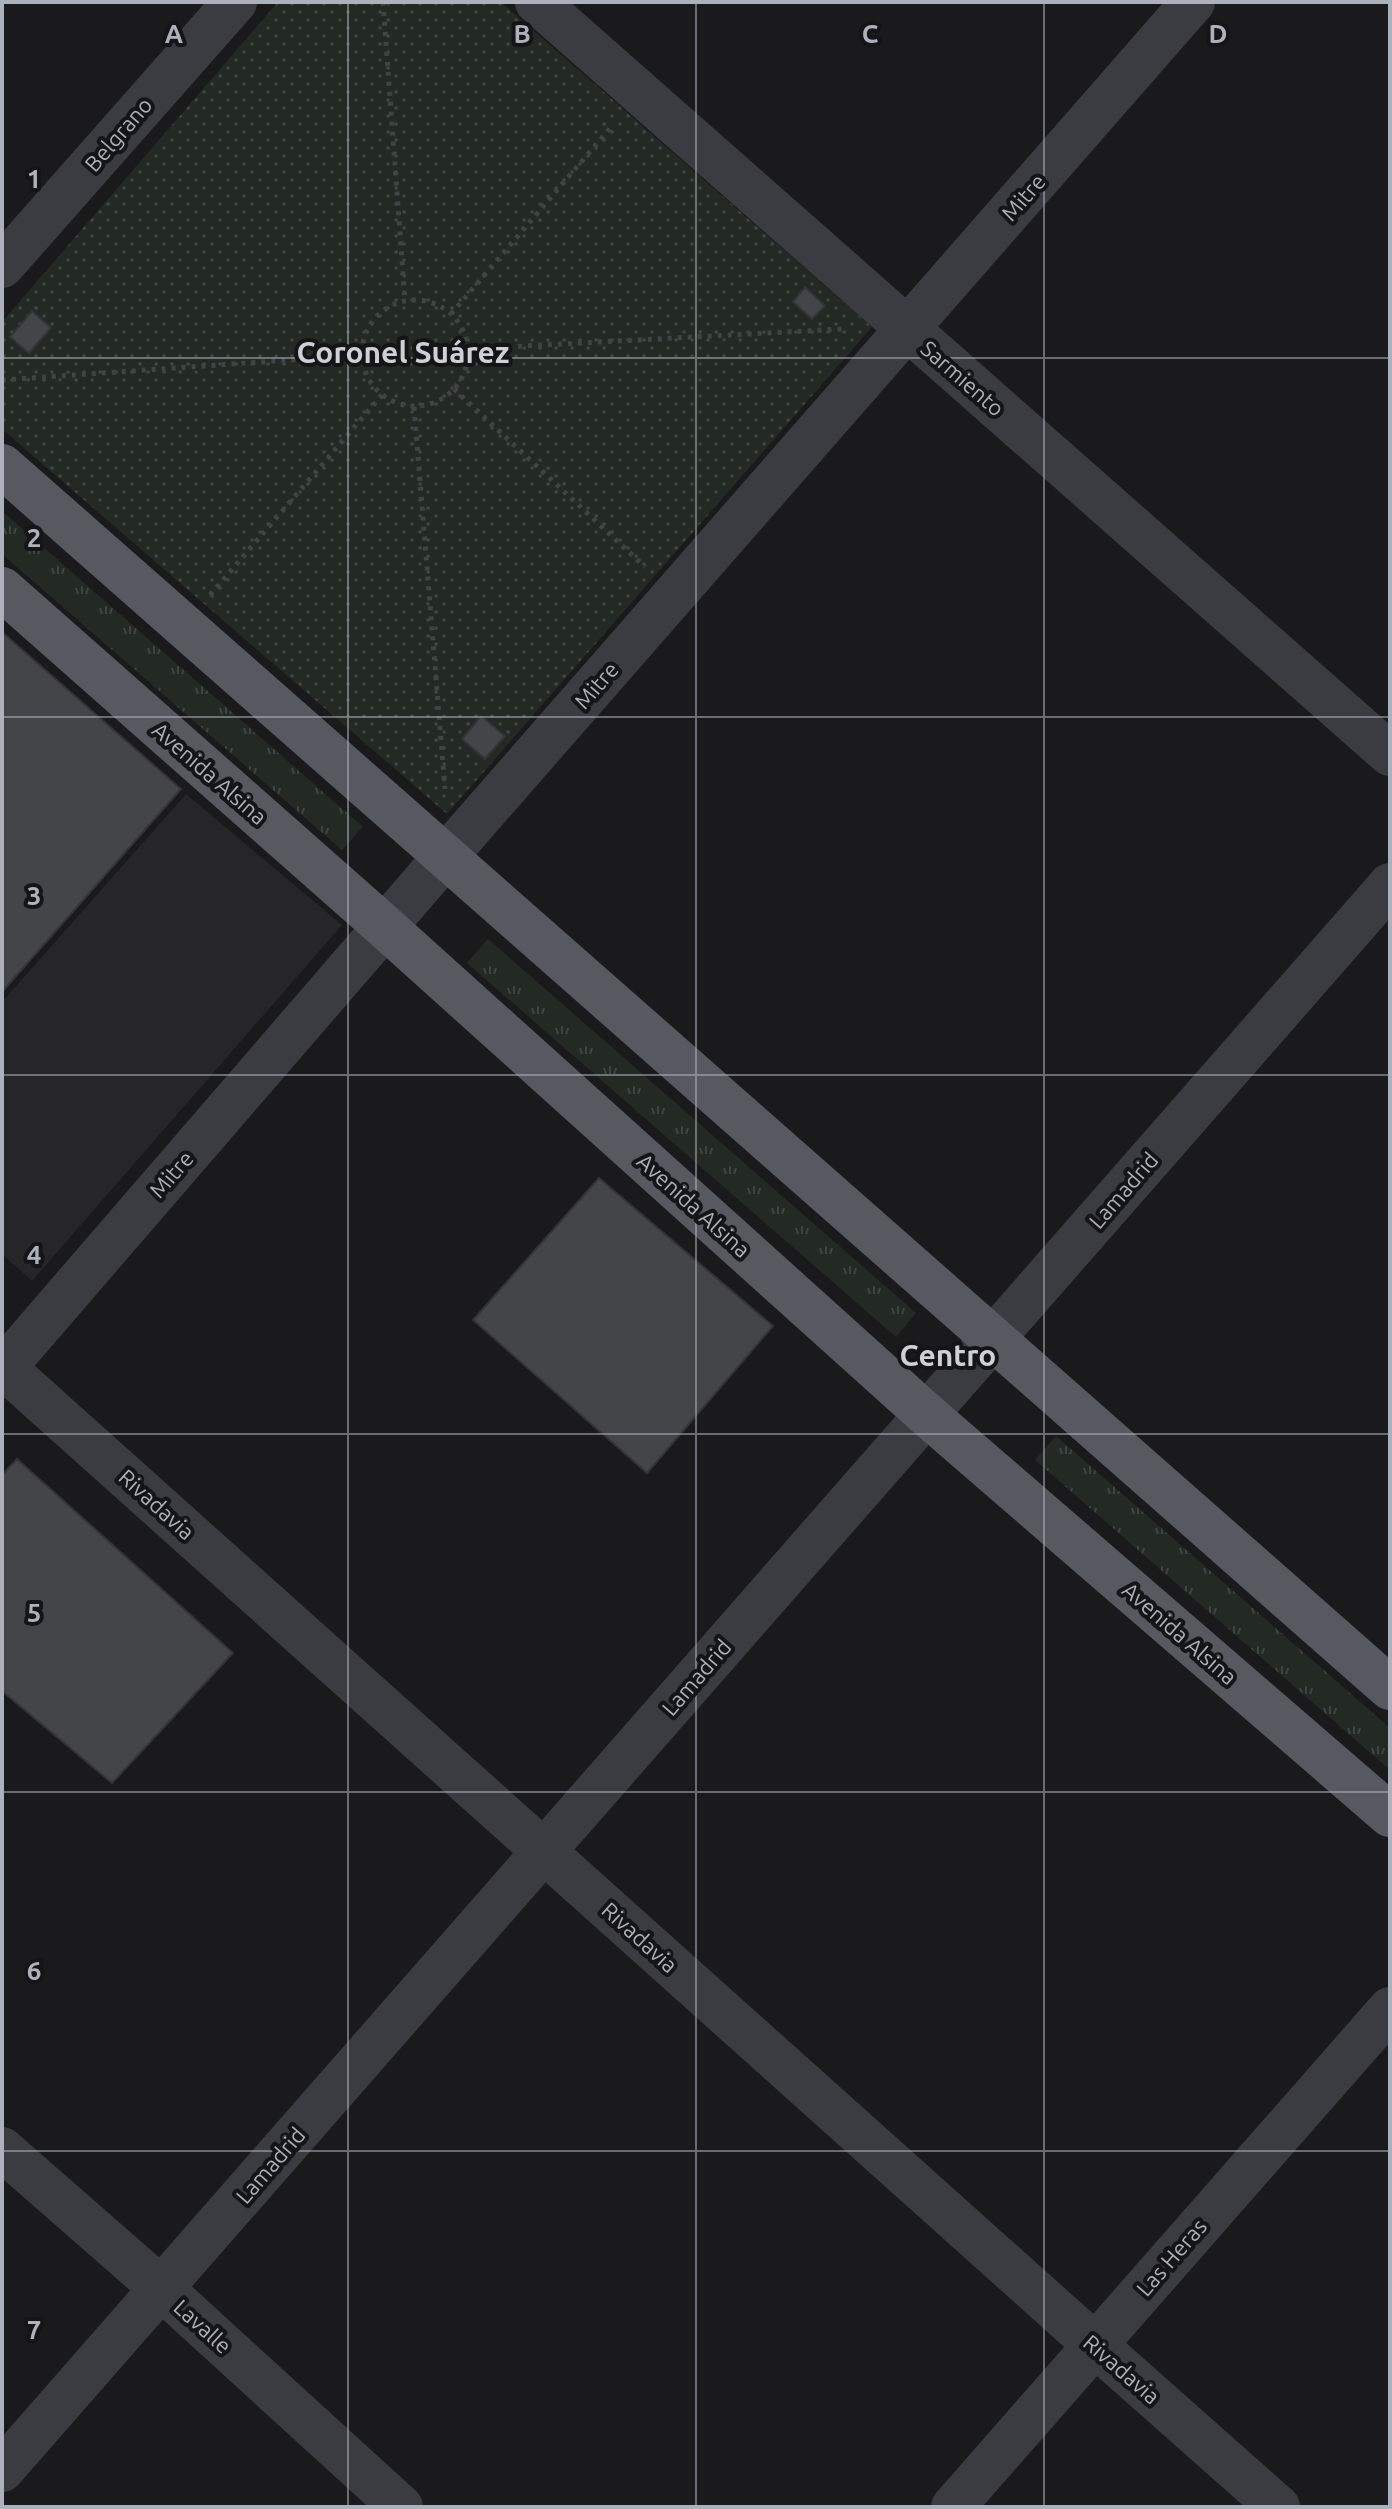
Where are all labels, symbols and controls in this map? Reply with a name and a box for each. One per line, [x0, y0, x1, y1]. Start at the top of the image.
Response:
text: A [165, 19, 184, 48]
text: B [513, 19, 531, 48]
text: C [862, 19, 879, 48]
text: D [1209, 19, 1227, 48]
street label: Belgrano [79, 92, 157, 176]
text: 1 [27, 164, 41, 193]
street label: Mitre [996, 169, 1050, 225]
district label: Coronel Suárez [296, 335, 510, 369]
street label: Sarmiento [916, 335, 1010, 421]
text: 2 [27, 523, 41, 552]
street label: Mitre [569, 657, 623, 713]
street label: Avenida Alsina [148, 717, 272, 829]
text: 3 [27, 881, 41, 910]
street label: Mitre [144, 1146, 198, 1202]
street label: Lamadrid [1083, 1147, 1163, 1233]
street label: Avenida Alsina [633, 1148, 755, 1262]
text: 4 [27, 1240, 41, 1269]
district label: Centro [900, 1338, 996, 1372]
street label: Rivadavia [114, 1464, 200, 1544]
street label: Avenida Alsina [1118, 1577, 1242, 1689]
text: 5 [27, 1598, 41, 1627]
street label: Lamadrid [656, 1634, 736, 1720]
street label: Rivadavia [597, 1897, 683, 1977]
text: 6 [27, 1956, 41, 1985]
street label: Lamadrid [230, 2122, 310, 2208]
street label: Las Heras [1131, 2213, 1211, 2301]
street label: Lavalle [169, 2294, 237, 2358]
text: 7 [27, 2315, 41, 2344]
street label: Rivadavia [1079, 2329, 1165, 2409]

